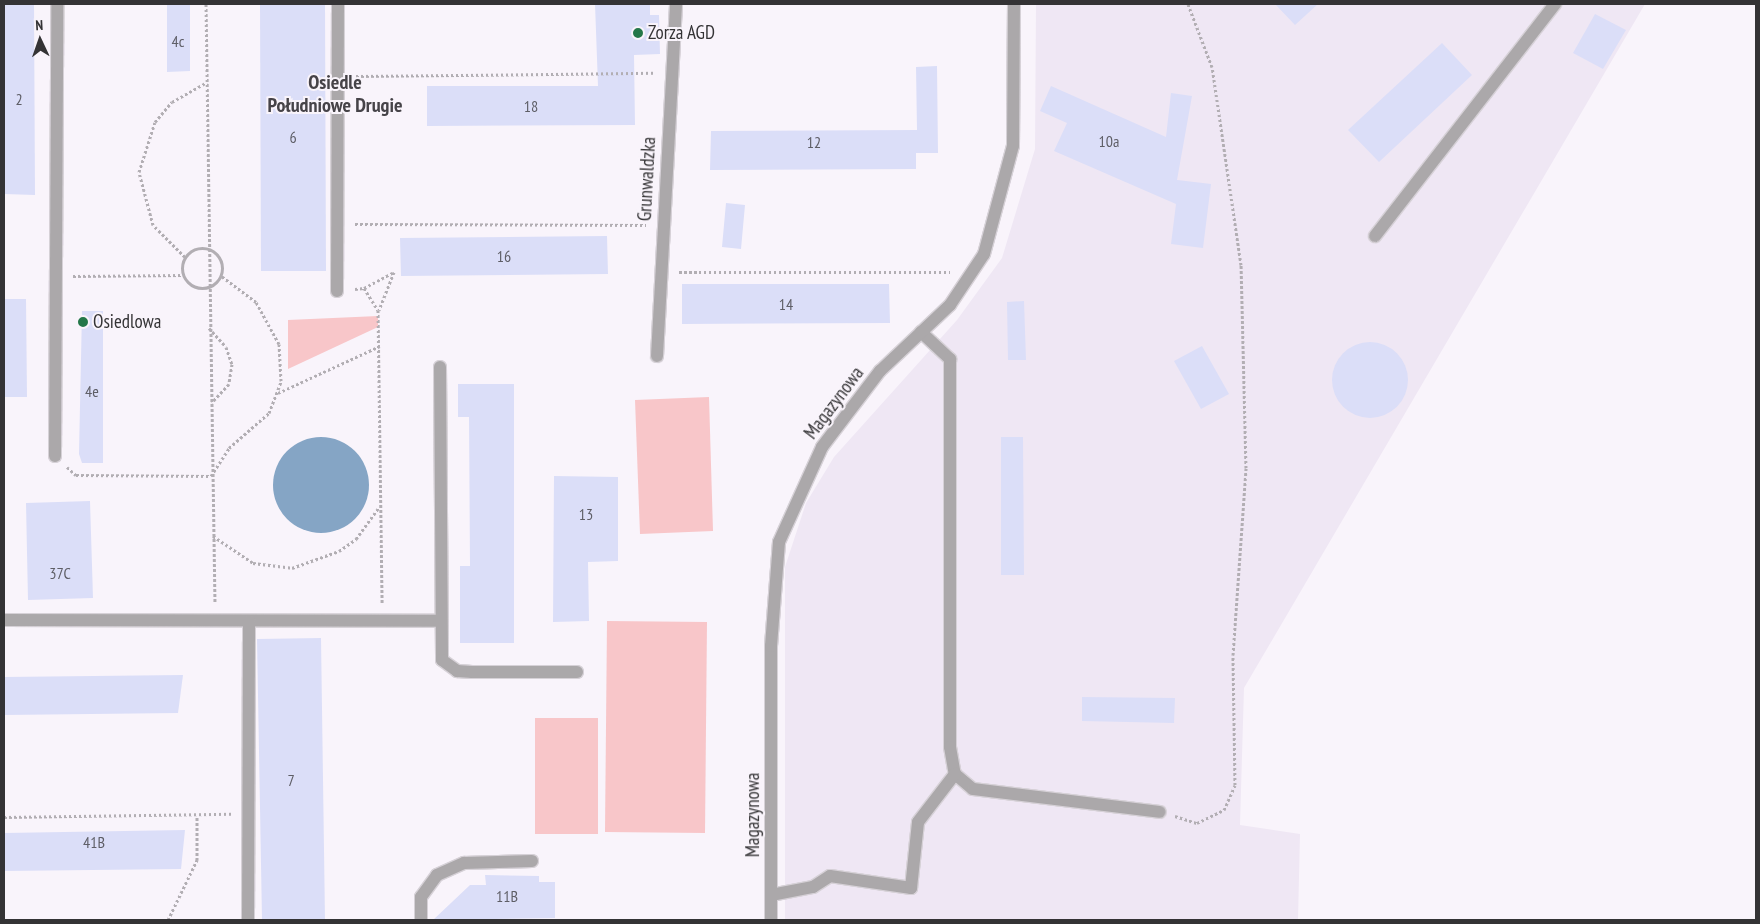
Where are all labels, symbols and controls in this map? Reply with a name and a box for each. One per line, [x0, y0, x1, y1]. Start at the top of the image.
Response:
north arrow [15, 15, 65, 65]
text: N [35, 16, 43, 34]
place label: Zorza AGD [648, 22, 715, 44]
marker: Zorza AGD [632, 27, 644, 39]
house number: 4c [172, 31, 184, 51]
district label: Osiedle Południowe Drugie [267, 71, 403, 118]
house number: 2 [15, 89, 23, 109]
house number: 18 [524, 96, 538, 116]
house number: 6 [289, 127, 297, 147]
house number: 10a [1099, 131, 1119, 151]
house number: 12 [807, 132, 821, 152]
street label: Grunwaldzka [633, 136, 661, 222]
house number: 16 [497, 246, 511, 266]
house number: 14 [779, 294, 793, 314]
place label: Osiedlowa [93, 311, 161, 333]
marker: Osiedlowa [77, 316, 89, 328]
street label: Magazynowa [799, 362, 869, 444]
house number: 4e [85, 381, 99, 401]
house number: 13 [579, 504, 593, 524]
house number: 37C [49, 563, 71, 583]
house number: 7 [287, 770, 295, 790]
street label: Magazynowa [742, 773, 764, 857]
house number: 41B [83, 832, 105, 852]
house number: 11B [496, 886, 518, 906]

